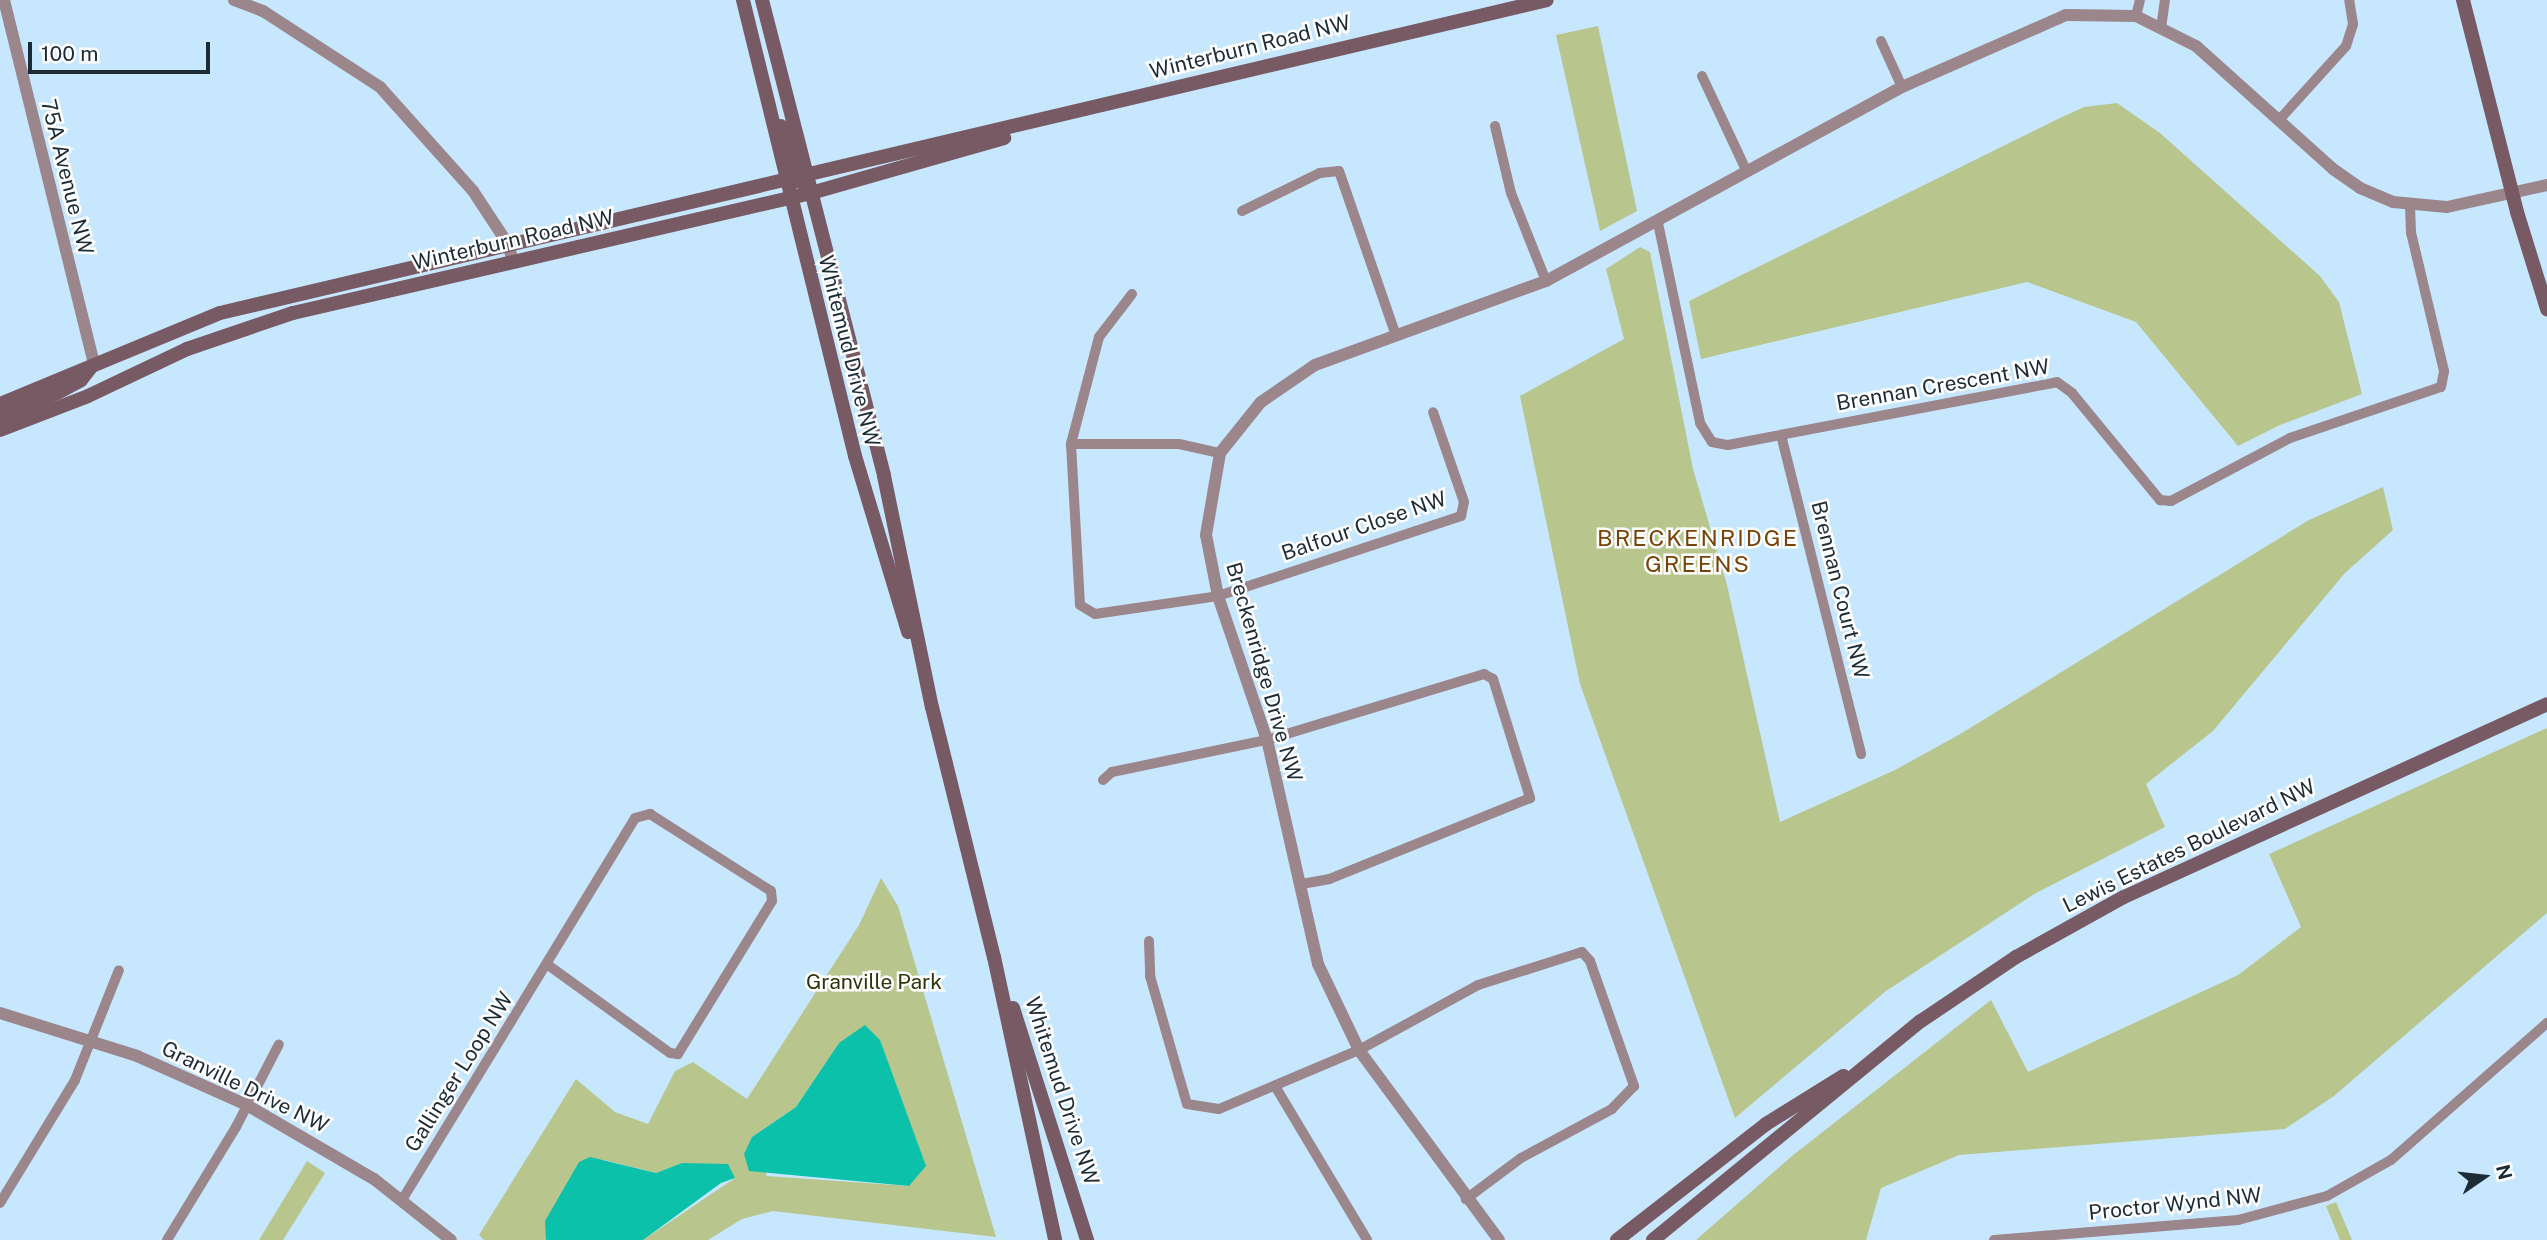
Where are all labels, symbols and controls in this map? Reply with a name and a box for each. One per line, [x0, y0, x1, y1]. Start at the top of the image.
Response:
street label: Winterburn Road NW [1147, 10, 1353, 84]
scale bar [32, 28, 214, 72]
text: 100 m [41, 41, 98, 66]
street label: 75A Avenue NW [36, 97, 98, 257]
street label: Winterburn Road NW [410, 205, 616, 275]
street label: Whitemud Drive NW [813, 253, 885, 449]
street label: Brennan Crescent NW [1834, 354, 2052, 416]
street label: Balfour Close NW [1278, 486, 1450, 566]
street label: Brennan Court NW [1806, 498, 1874, 682]
district label: BRECKENRIDGE GREENS [1599, 524, 1797, 578]
street label: Breckenridge Drive NW [1221, 559, 1307, 785]
street label: Lewis Estates Boulevard NW [2059, 774, 2319, 918]
park label: Granville Park [806, 969, 942, 995]
street label: Gallinger Loop NW [400, 987, 518, 1157]
street label: Whitemud Drive NW [1020, 994, 1104, 1188]
street label: Granville Drive NW [157, 1036, 333, 1138]
north arrow [2449, 1142, 2519, 1212]
text: N [2492, 1162, 2517, 1182]
street label: Proctor Wynd NW [2087, 1182, 2263, 1226]

